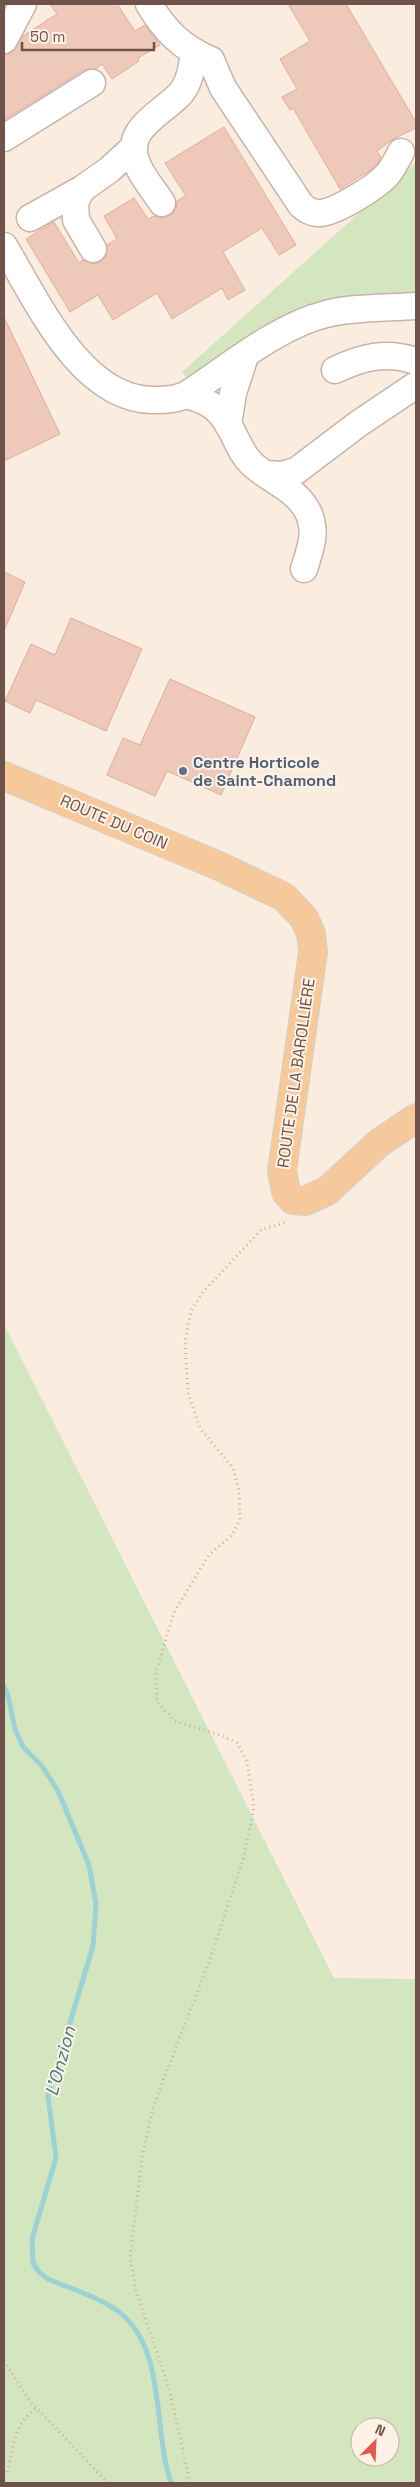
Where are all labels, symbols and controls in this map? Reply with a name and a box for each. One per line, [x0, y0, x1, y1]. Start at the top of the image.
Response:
scale bar [22, 20, 155, 52]
text: 50 m [30, 27, 65, 46]
place label: Centre Horticole de Saint-Chamond [193, 752, 336, 791]
marker: Centre Horticole de Saint-Chamond [177, 765, 189, 777]
street label: ROUTE DU COIN [57, 790, 171, 854]
street label: ROUTE DE LA BAROLLIÈRE [272, 977, 320, 1169]
water label: L'Onzion [40, 2023, 81, 2098]
north arrow [350, 2417, 400, 2467]
text: N [372, 2420, 388, 2440]

